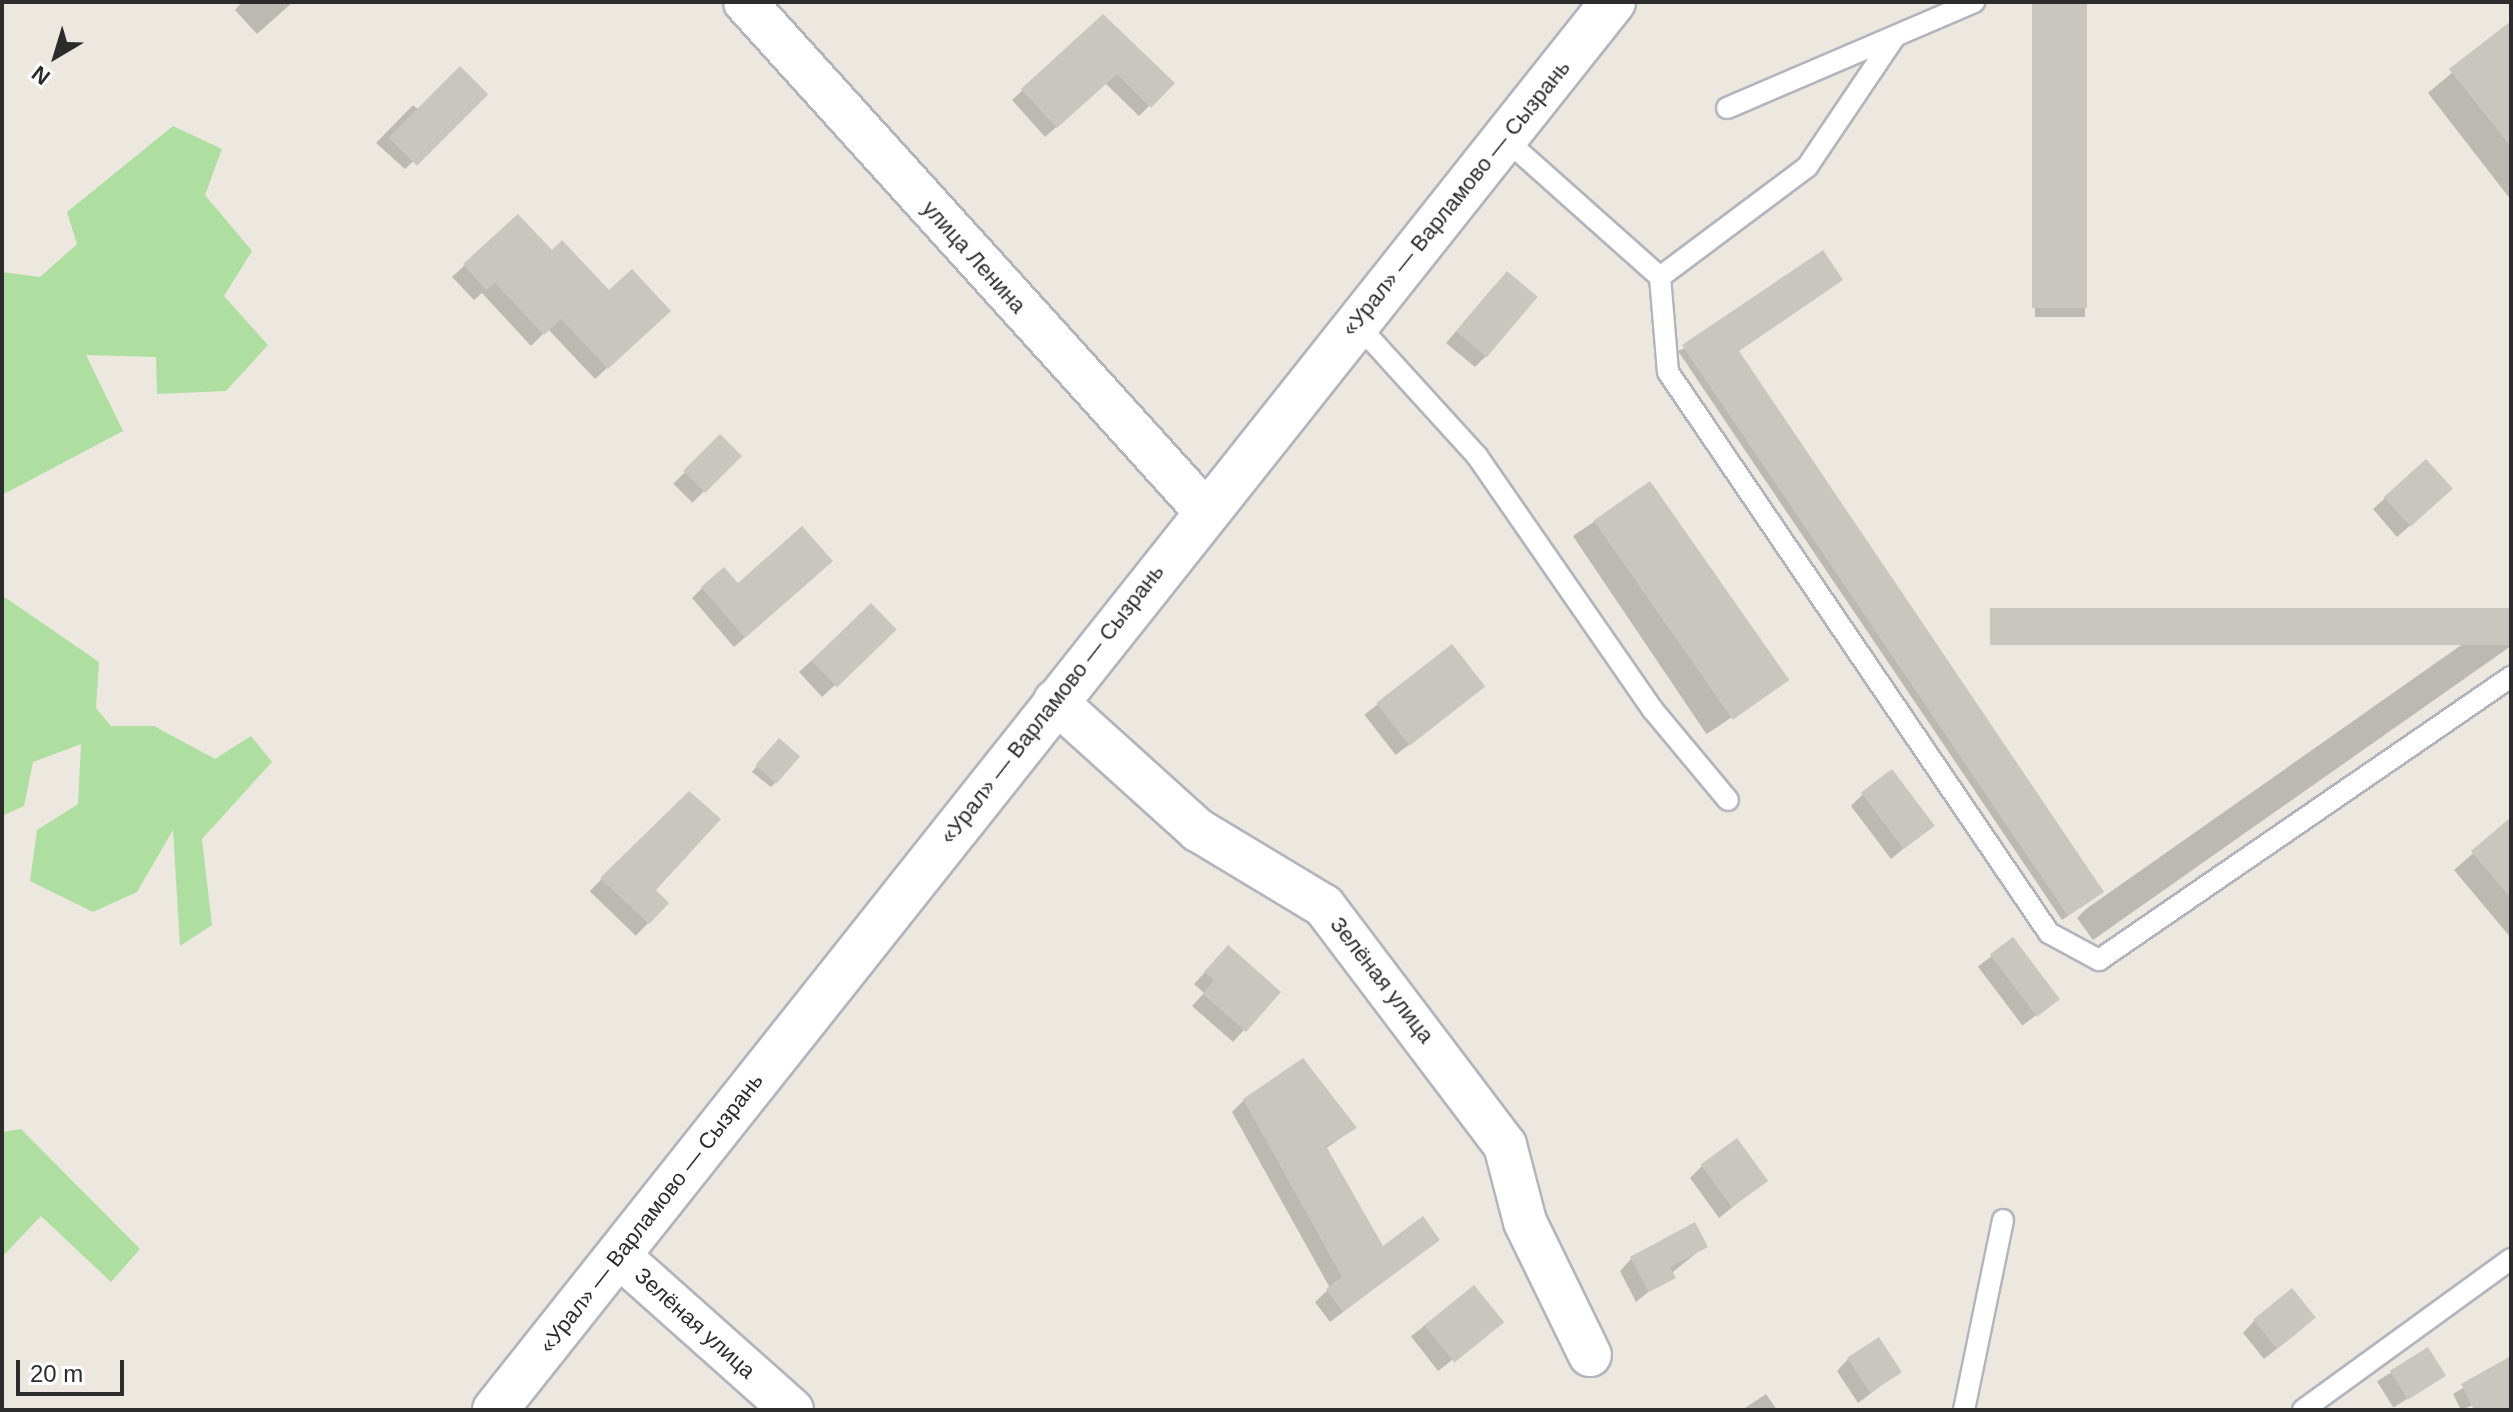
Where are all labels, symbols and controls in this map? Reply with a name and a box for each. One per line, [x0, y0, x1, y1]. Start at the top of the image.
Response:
north arrow [16, 16, 96, 96]
street label: «Урал» — Варламово — Сызрань [1336, 55, 1576, 341]
text: N [27, 61, 55, 90]
street label: улица Ленина [917, 195, 1031, 319]
street label: «Урал» — Варламово — Сызрань [935, 559, 1169, 849]
street label: Зелёная улица [1325, 912, 1439, 1048]
street label: «Урал» — Варламово — Сызрань [534, 1068, 768, 1358]
street label: Зелёная улица [629, 1262, 761, 1384]
scale bar [20, 1344, 128, 1394]
text: 20 m [30, 1360, 83, 1387]

